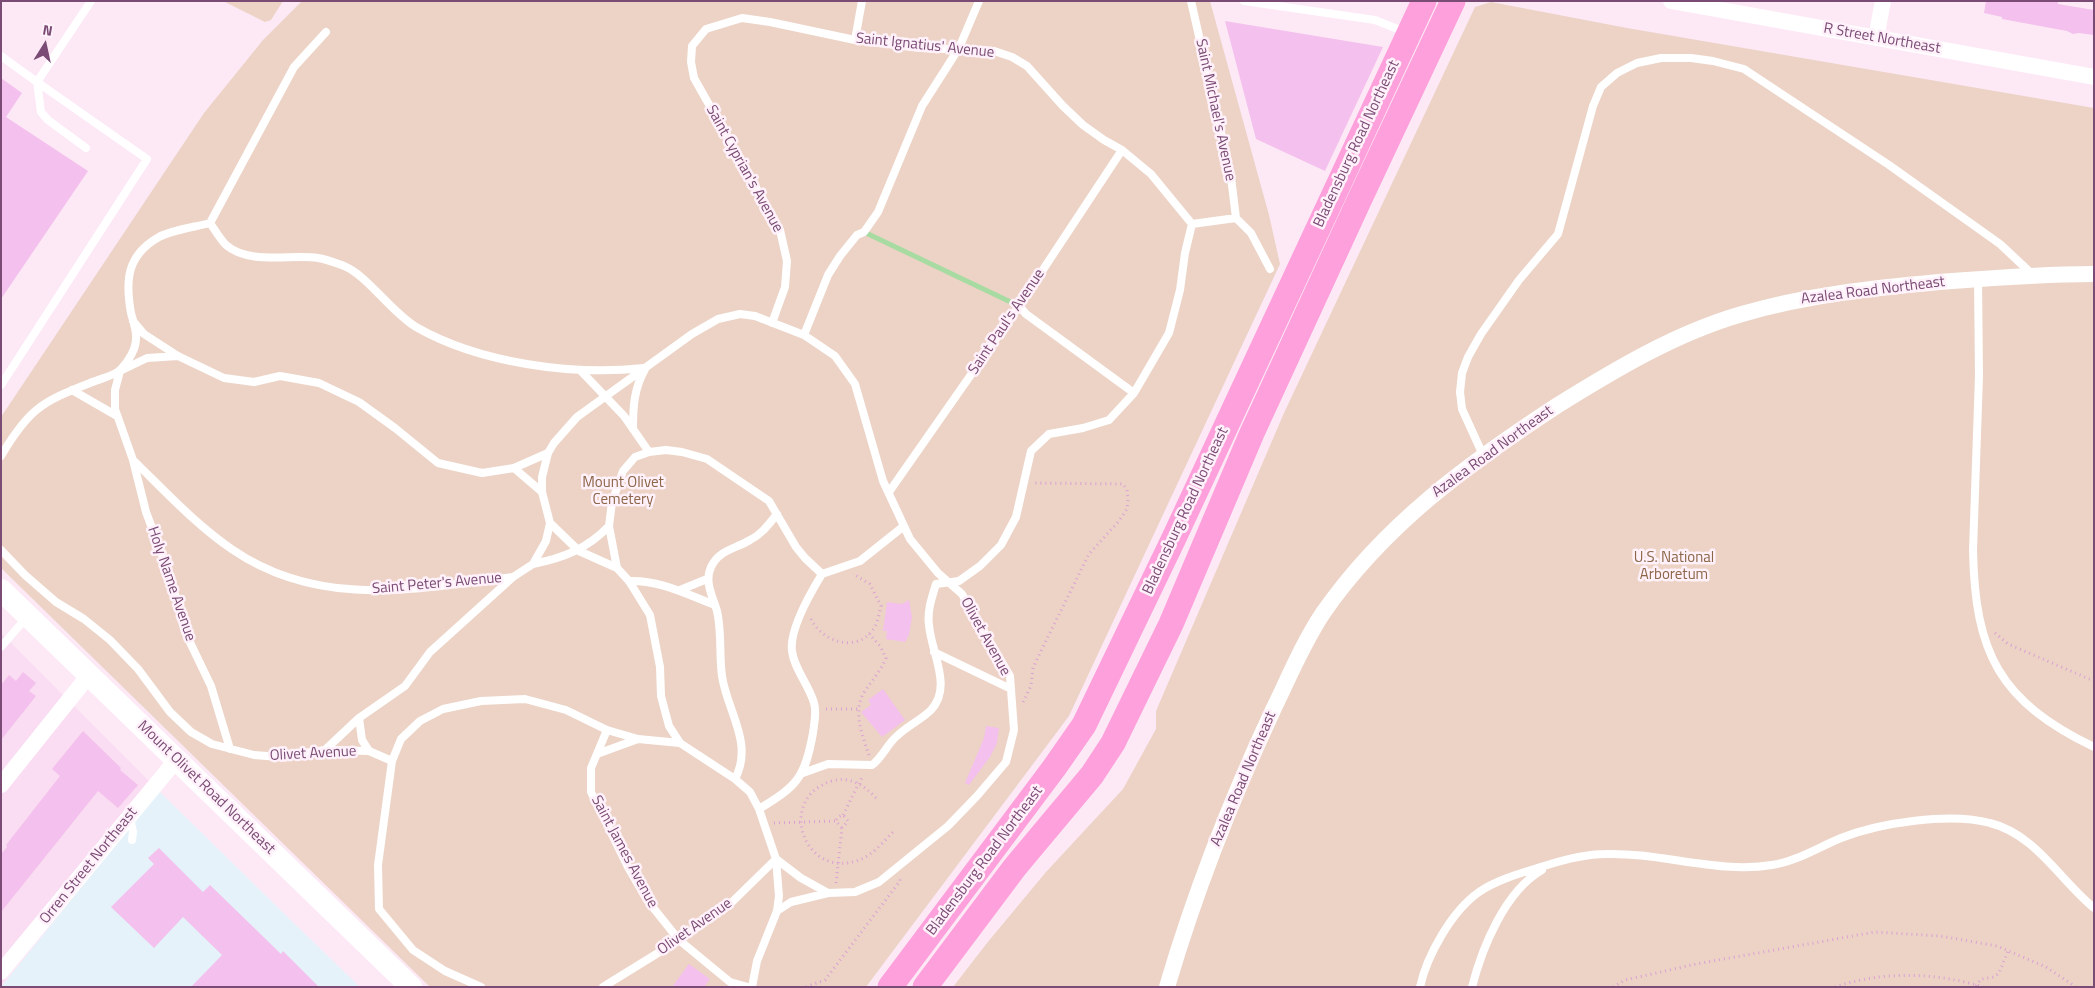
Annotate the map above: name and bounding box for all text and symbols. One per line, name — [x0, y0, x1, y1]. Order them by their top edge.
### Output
text: N — [41, 19, 54, 41]
north arrow — [20, 20, 70, 70]
street label: R Street Northeast — [1822, 20, 1942, 58]
street label: Saint Ignatius' Avenue — [855, 30, 995, 62]
street label: Saint Michael's Avenue — [1191, 37, 1239, 183]
street label: Bladensburg Road Northeast — [1310, 58, 1404, 230]
street label: Saint Cyprian's Avenue — [702, 102, 786, 236]
street label: Saint Paul's Avenue — [965, 266, 1049, 378]
street label: Azalea Road Northeast — [1800, 273, 1946, 309]
street label: Azalea Road Northeast — [1429, 402, 1557, 502]
street label: Bladensburg Road Northeast — [1139, 425, 1233, 597]
park label: Mount Olivet Cemetery — [582, 474, 664, 509]
street label: Holy Name Avenue — [143, 524, 199, 644]
park label: U.S. National Arboretum — [1634, 549, 1714, 584]
street label: Saint Peter's Avenue — [371, 569, 503, 599]
street label: Olivet Avenue — [956, 595, 1014, 679]
street label: Azalea Road Northeast — [1207, 709, 1281, 849]
street label: Mount Olivet Road Northeast — [133, 717, 279, 859]
street label: Olivet Avenue — [269, 743, 357, 765]
street label: Bladensburg Road Northeast — [923, 783, 1047, 939]
street label: Saint James Avenue — [587, 793, 661, 911]
street label: Orren Street Northeast — [36, 804, 142, 928]
street label: Olivet Avenue — [654, 895, 736, 959]

